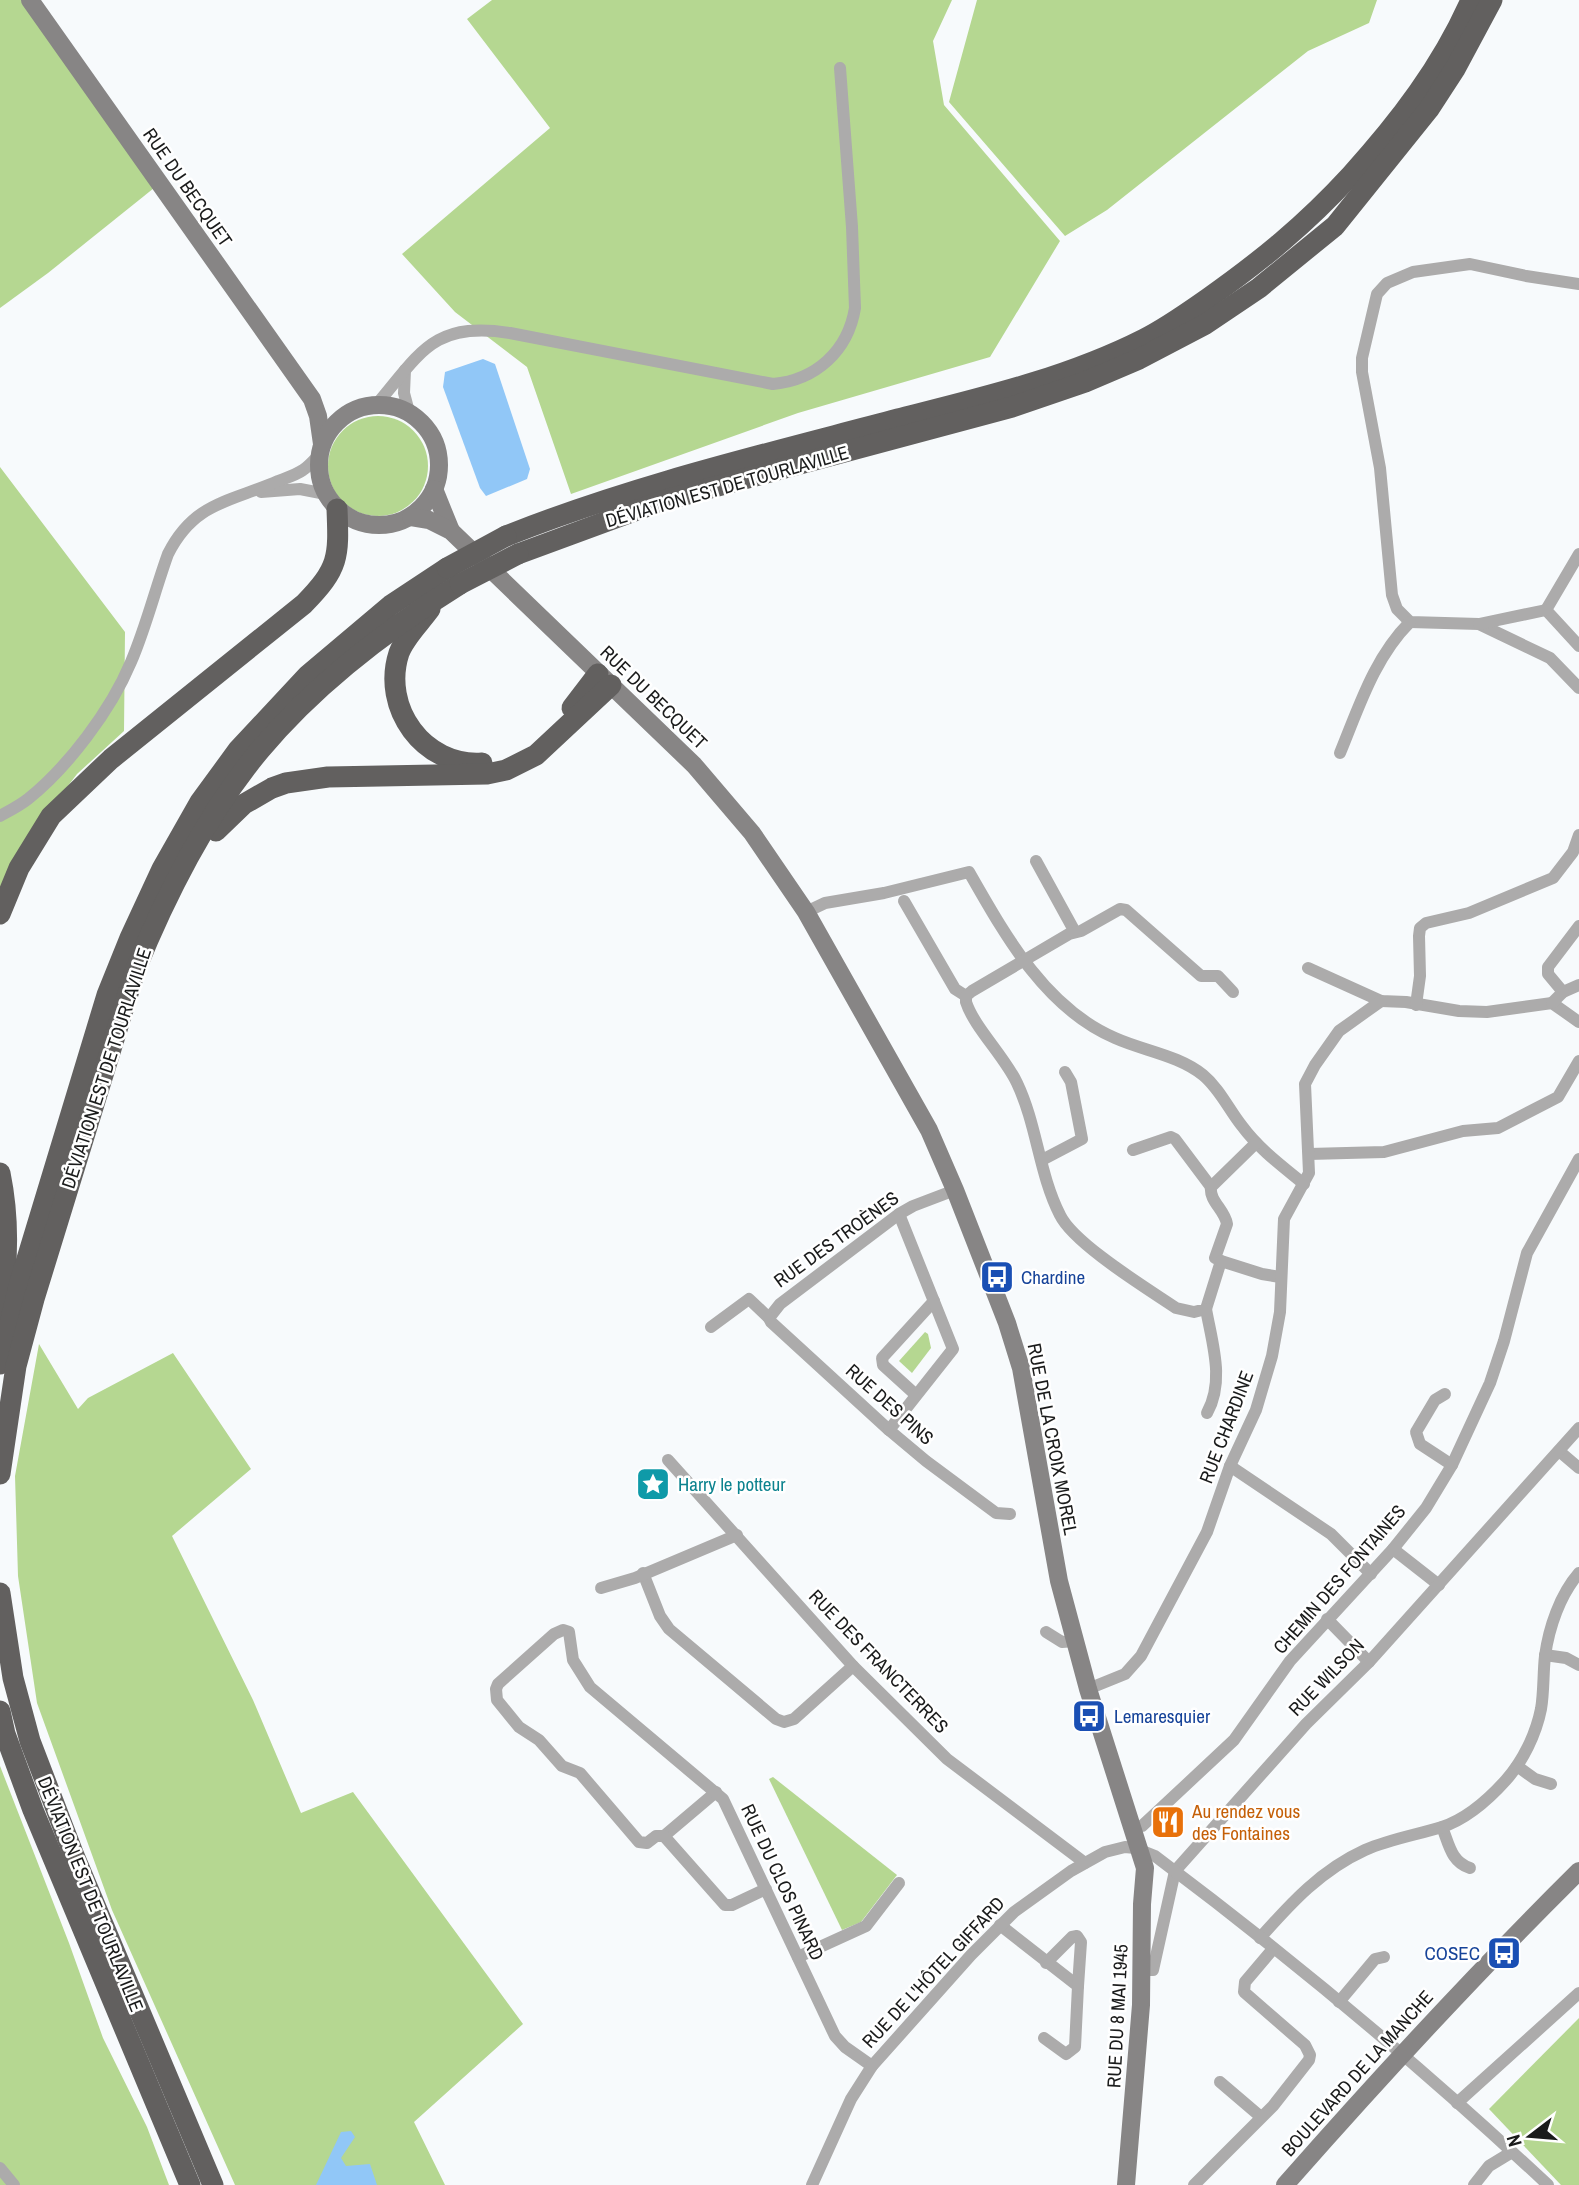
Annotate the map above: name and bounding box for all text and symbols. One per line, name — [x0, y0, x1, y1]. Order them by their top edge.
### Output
street label: RUE DU BECQUET — [137, 122, 239, 252]
street label: DÉVIATION EST DE TOURLAVILLE — [603, 439, 851, 533]
street label: RUE DU BECQUET — [595, 639, 713, 755]
street label: DÉVIATION EST DE TOURLAVILLE — [55, 944, 157, 1192]
street label: RUE DES TROÈNES — [768, 1185, 904, 1293]
bus stop icon: Chardine — [978, 1258, 1016, 1296]
place label: Chardine — [1021, 1264, 1085, 1290]
street label: RUE DE LA CROIX MOREL — [1022, 1341, 1084, 1537]
street label: RUE DES PINS — [840, 1358, 940, 1450]
street label: RUE CHARDINE — [1193, 1367, 1259, 1487]
place icon: Harry le potteur — [634, 1465, 672, 1503]
place label: Harry le potteur — [678, 1471, 786, 1497]
street label: CHEMIN DES FONTAINES — [1267, 1499, 1411, 1659]
street label: RUE DES FRANCTERRES — [803, 1583, 955, 1739]
street label: RUE WILSON — [1282, 1632, 1370, 1722]
bus stop icon: Lemaresquier — [1070, 1697, 1108, 1735]
place label: Lemaresquier — [1114, 1703, 1211, 1729]
street label: DÉVIATION EST DE TOURLAVILLE — [32, 1773, 150, 2015]
place label: Au rendez vous des Fontaines — [1191, 1798, 1300, 1846]
street label: RUE DU CLOS PINARD — [735, 1800, 831, 1964]
restaurant icon: Au rendez vous des Fontaines — [1149, 1803, 1187, 1841]
street label: RUE DE L'HÔTEL GIFFARD — [856, 1891, 1010, 2053]
bus stop icon: COSEC — [1485, 1934, 1523, 1972]
place label: COSEC — [1425, 1940, 1480, 1966]
street label: RUE DU 8 MAI 1945 — [1100, 1943, 1134, 2088]
street label: BOULEVARD DE LA MANCHE — [1275, 1984, 1439, 2162]
north arrow — [1495, 2101, 1565, 2171]
text: N — [1500, 2132, 1528, 2150]

